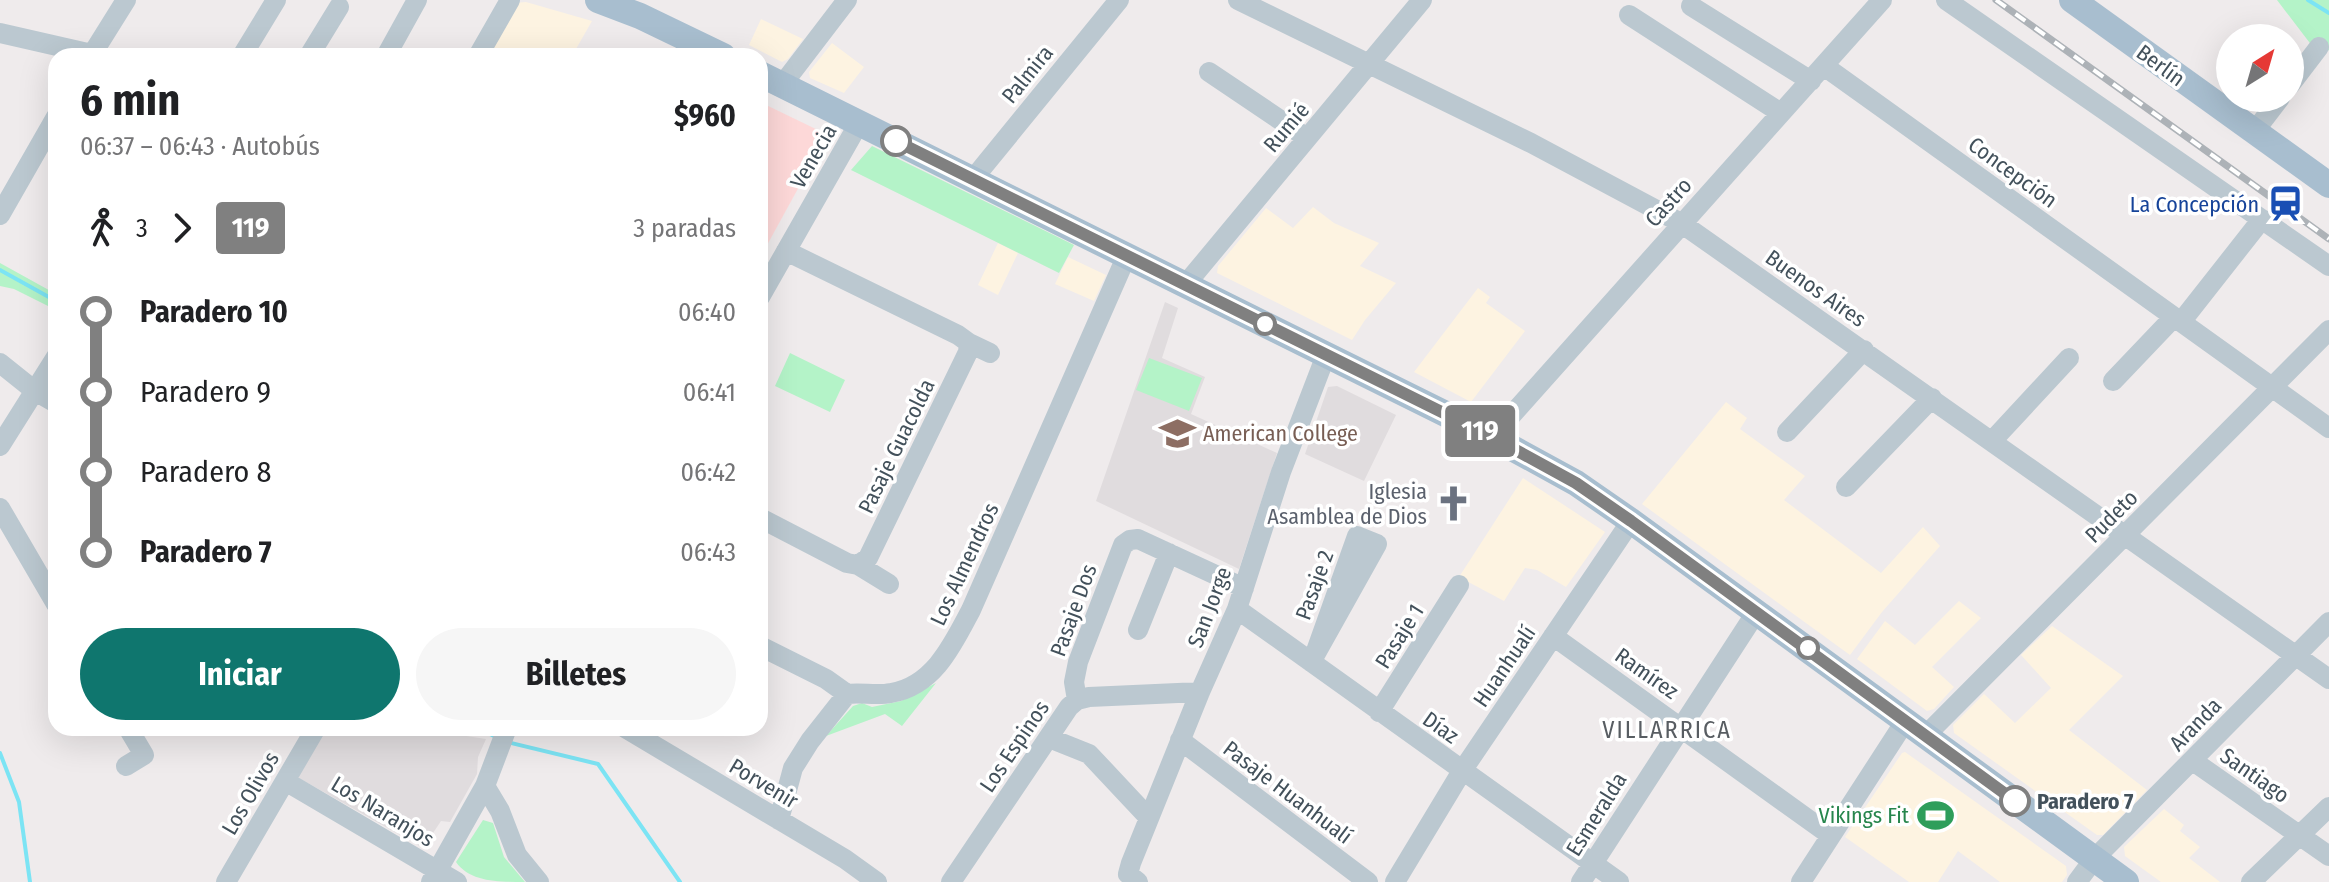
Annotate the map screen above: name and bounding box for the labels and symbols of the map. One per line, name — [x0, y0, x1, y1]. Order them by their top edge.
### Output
north arrow — [2216, 24, 2304, 112]
street label: Berlín — [2131, 39, 2190, 92]
street label: Palmira — [996, 40, 1059, 109]
street label: Rumié — [1258, 97, 1315, 158]
street label: Venecia — [784, 119, 843, 193]
unlabelled marker — [881, 126, 911, 156]
street label: Concepción — [1963, 131, 2063, 214]
street label: Castro — [1639, 172, 1697, 232]
station icon: La Concepción — [2266, 185, 2304, 223]
place label: La Concepción — [2130, 191, 2259, 218]
street label: Buenos Aires — [1760, 244, 1871, 333]
unlabelled marker — [1254, 313, 1276, 335]
street label: Pasaje Guacolda — [852, 375, 941, 518]
line badge: 119 — [1434, 405, 1526, 457]
school or university icon: American College — [1158, 414, 1196, 452]
place label: American College — [1203, 420, 1358, 447]
place label: Iglesia Asamblea de Dios — [1267, 478, 1427, 530]
street label: Pudeto — [2079, 484, 2143, 548]
church icon: Iglesia Asamblea de Dios — [1434, 485, 1472, 523]
street label: Los Almendros — [924, 499, 1005, 630]
street label: Pasaje 2 — [1289, 547, 1339, 624]
street label: Pasaje Dos — [1044, 560, 1103, 660]
street label: San Jorge — [1182, 563, 1237, 651]
street label: Pasaje 1 — [1369, 599, 1430, 674]
street label: Huanhualí — [1467, 620, 1542, 712]
unlabelled marker — [1797, 637, 1819, 659]
street label: Ramírez — [1610, 642, 1684, 705]
street label: Aranda — [2164, 692, 2227, 757]
street label: Los Espinos — [974, 695, 1055, 797]
street label: Díaz — [1417, 706, 1464, 749]
district label: VILLARRICA — [1602, 716, 1732, 744]
street label: Pasaje Huanhualí — [1218, 735, 1358, 850]
street label: Santiago — [2215, 742, 2294, 809]
street label: Los Olivos — [216, 747, 285, 840]
street label: Porvenir — [724, 752, 803, 815]
street label: Esmeralda — [1560, 768, 1633, 861]
street label: Los Naranjos — [326, 770, 439, 853]
marker: Paradero 7 — [2000, 786, 2030, 816]
place label: Paradero 7 — [2037, 788, 2134, 815]
sports icon: Vikings Fit — [1916, 796, 1954, 834]
place label: Vikings Fit — [1818, 802, 1910, 829]

